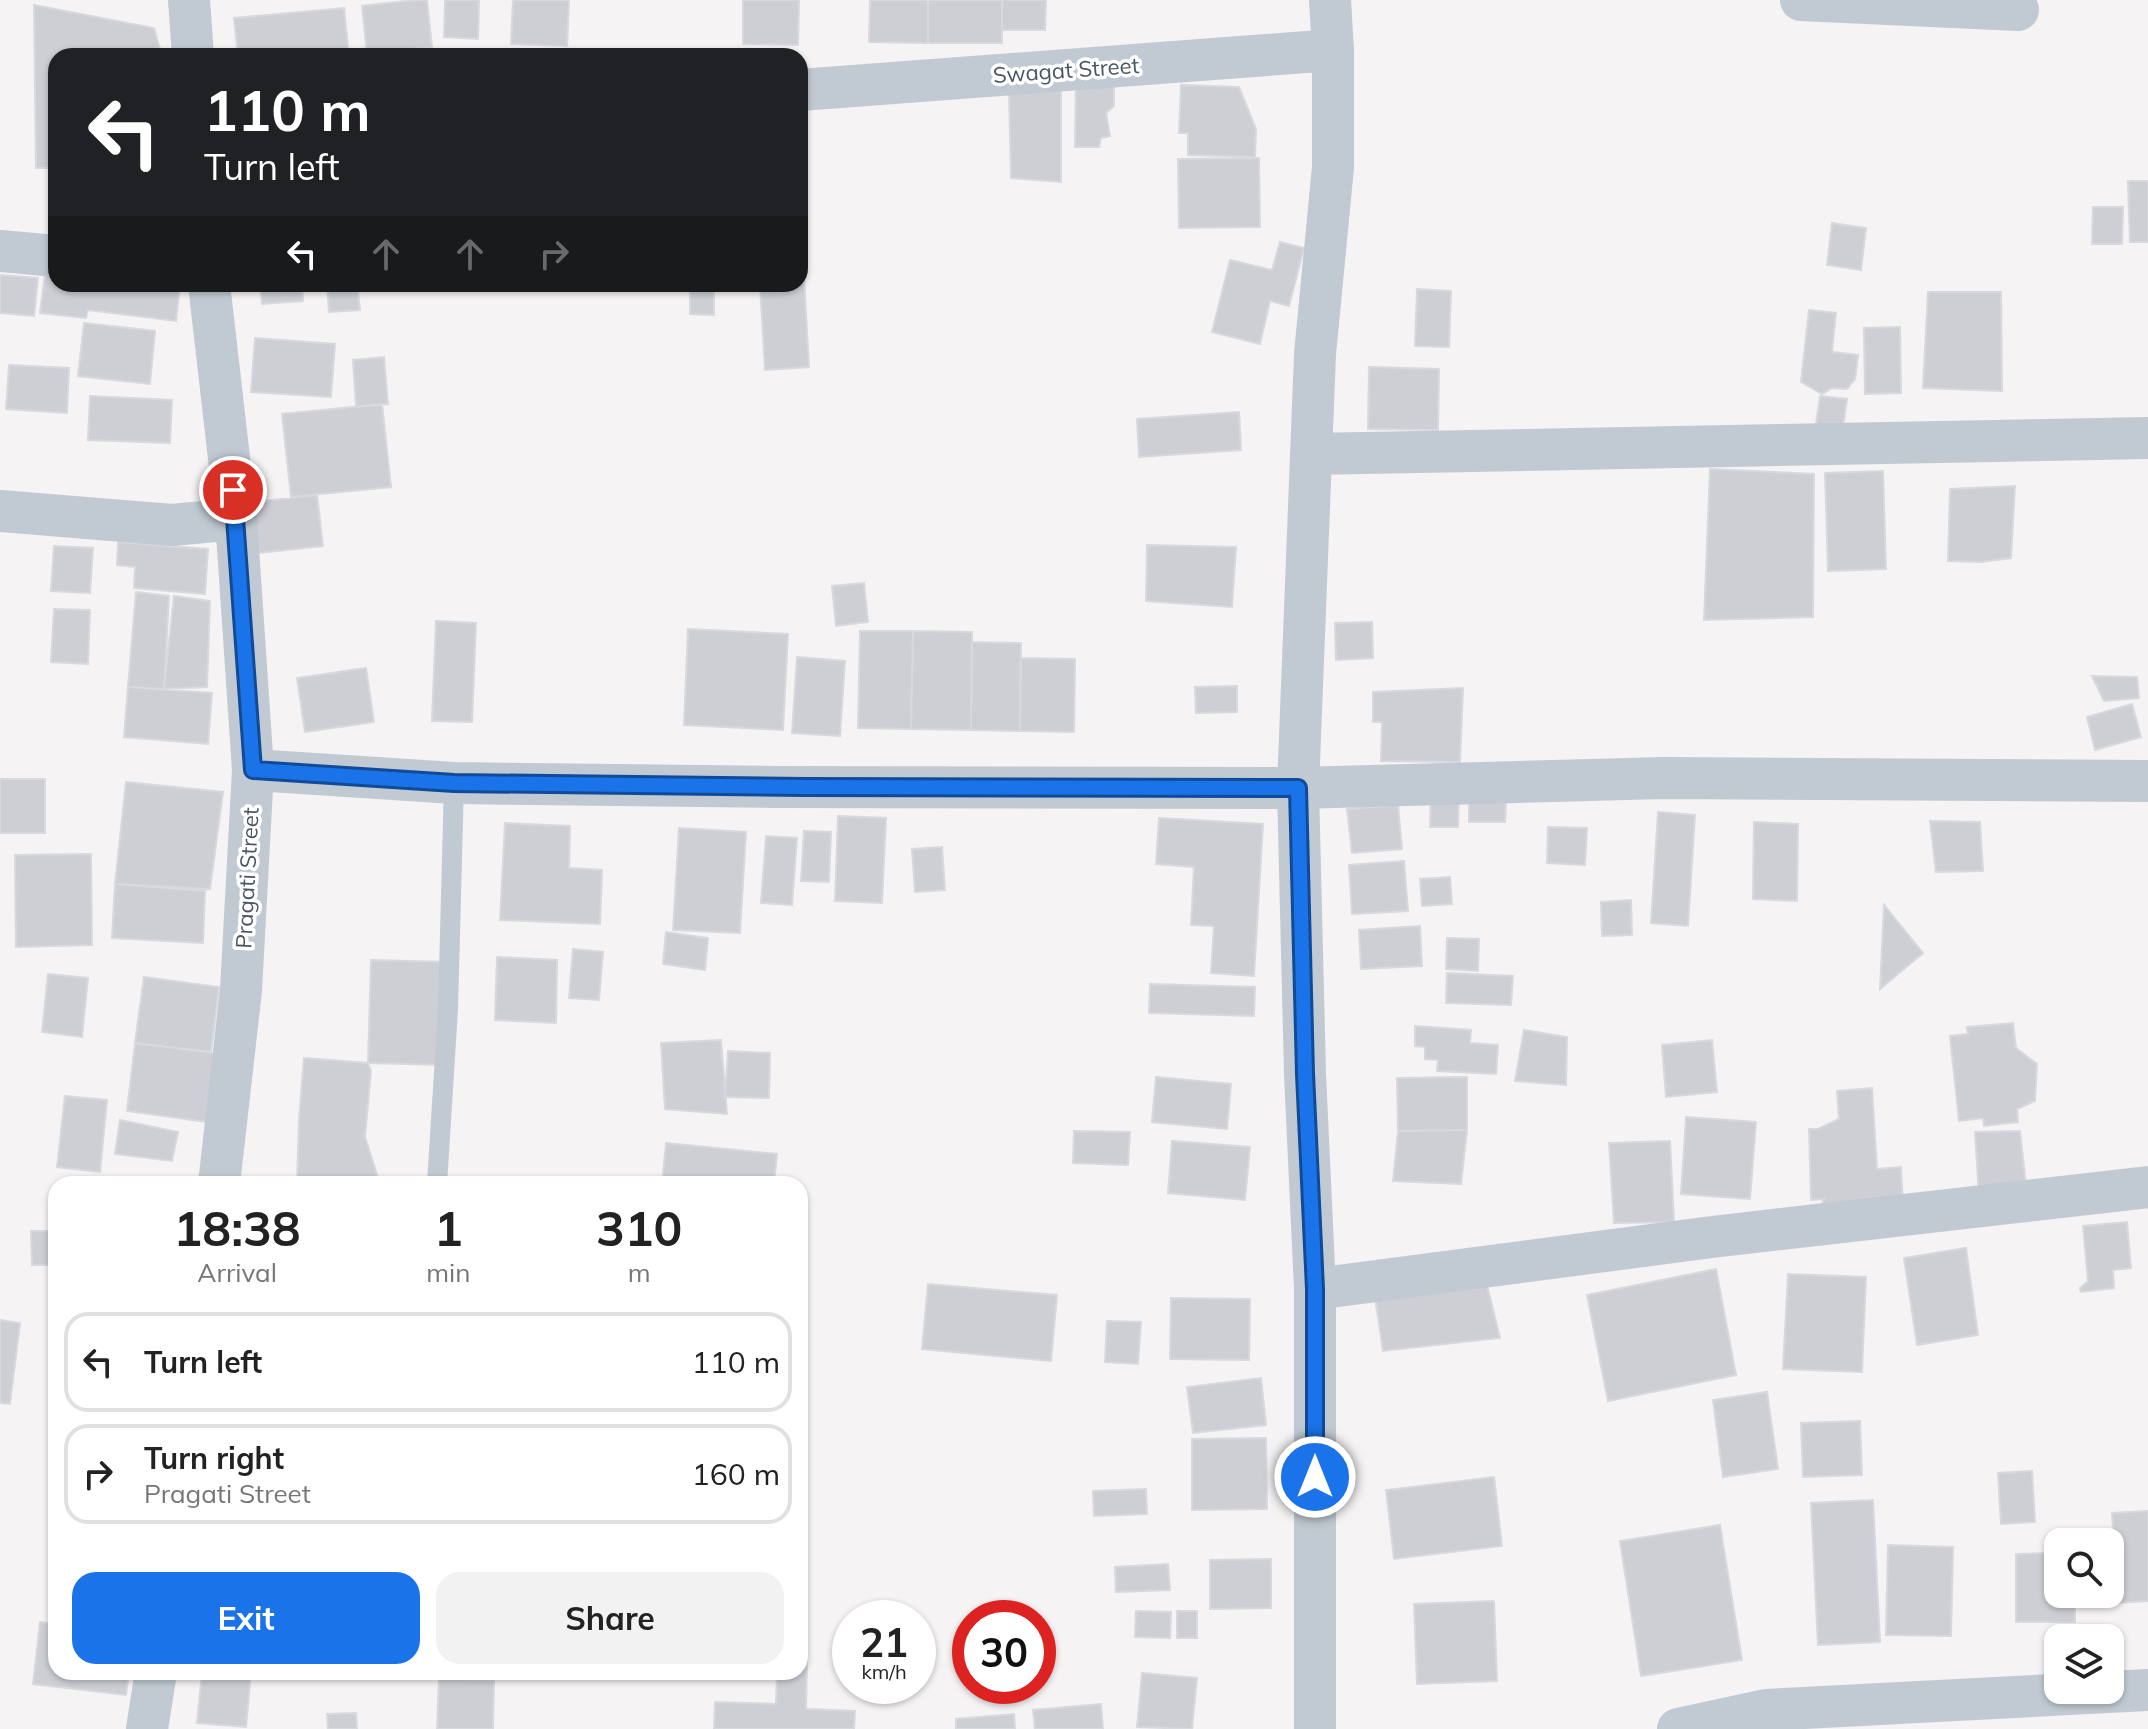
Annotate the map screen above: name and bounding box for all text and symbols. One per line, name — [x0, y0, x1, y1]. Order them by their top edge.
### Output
street label: Swagat Street — [992, 51, 1140, 89]
text: 110 m — [204, 75, 371, 145]
icon: left — [72, 80, 176, 184]
text: Turn left — [204, 144, 340, 189]
icon: left — [280, 232, 324, 276]
icon: ahead — [364, 232, 408, 276]
icon: ahead — [448, 232, 492, 276]
icon: right — [532, 232, 576, 276]
pin — [199, 456, 267, 524]
icon: arrive — [211, 468, 255, 512]
street label: Pragati Street — [229, 806, 265, 949]
text: 18:38 — [174, 1198, 301, 1258]
text: 1 — [434, 1198, 463, 1258]
text: 310 — [596, 1198, 682, 1258]
text: Arrival — [197, 1256, 277, 1289]
text: min — [426, 1256, 470, 1289]
text: m — [628, 1256, 651, 1289]
icon: left — [76, 1340, 120, 1384]
text: Turn left — [144, 1343, 262, 1381]
text: 110 m — [692, 1343, 780, 1381]
position arrow — [1273, 1435, 1357, 1519]
text: Turn right — [144, 1439, 284, 1477]
icon: right — [76, 1452, 120, 1496]
text: 160 m — [692, 1455, 780, 1493]
text: Pragati Street — [144, 1477, 311, 1510]
map controls — [2044, 1528, 2124, 1704]
button: search — [2044, 1528, 2124, 1608]
button: Exit — [72, 1572, 420, 1664]
button: Share — [436, 1572, 784, 1664]
speed limit sign: 30 — [952, 1600, 1056, 1704]
text: 21 — [860, 1617, 908, 1667]
button: layers — [2044, 1624, 2124, 1704]
text: km/h — [861, 1659, 907, 1684]

